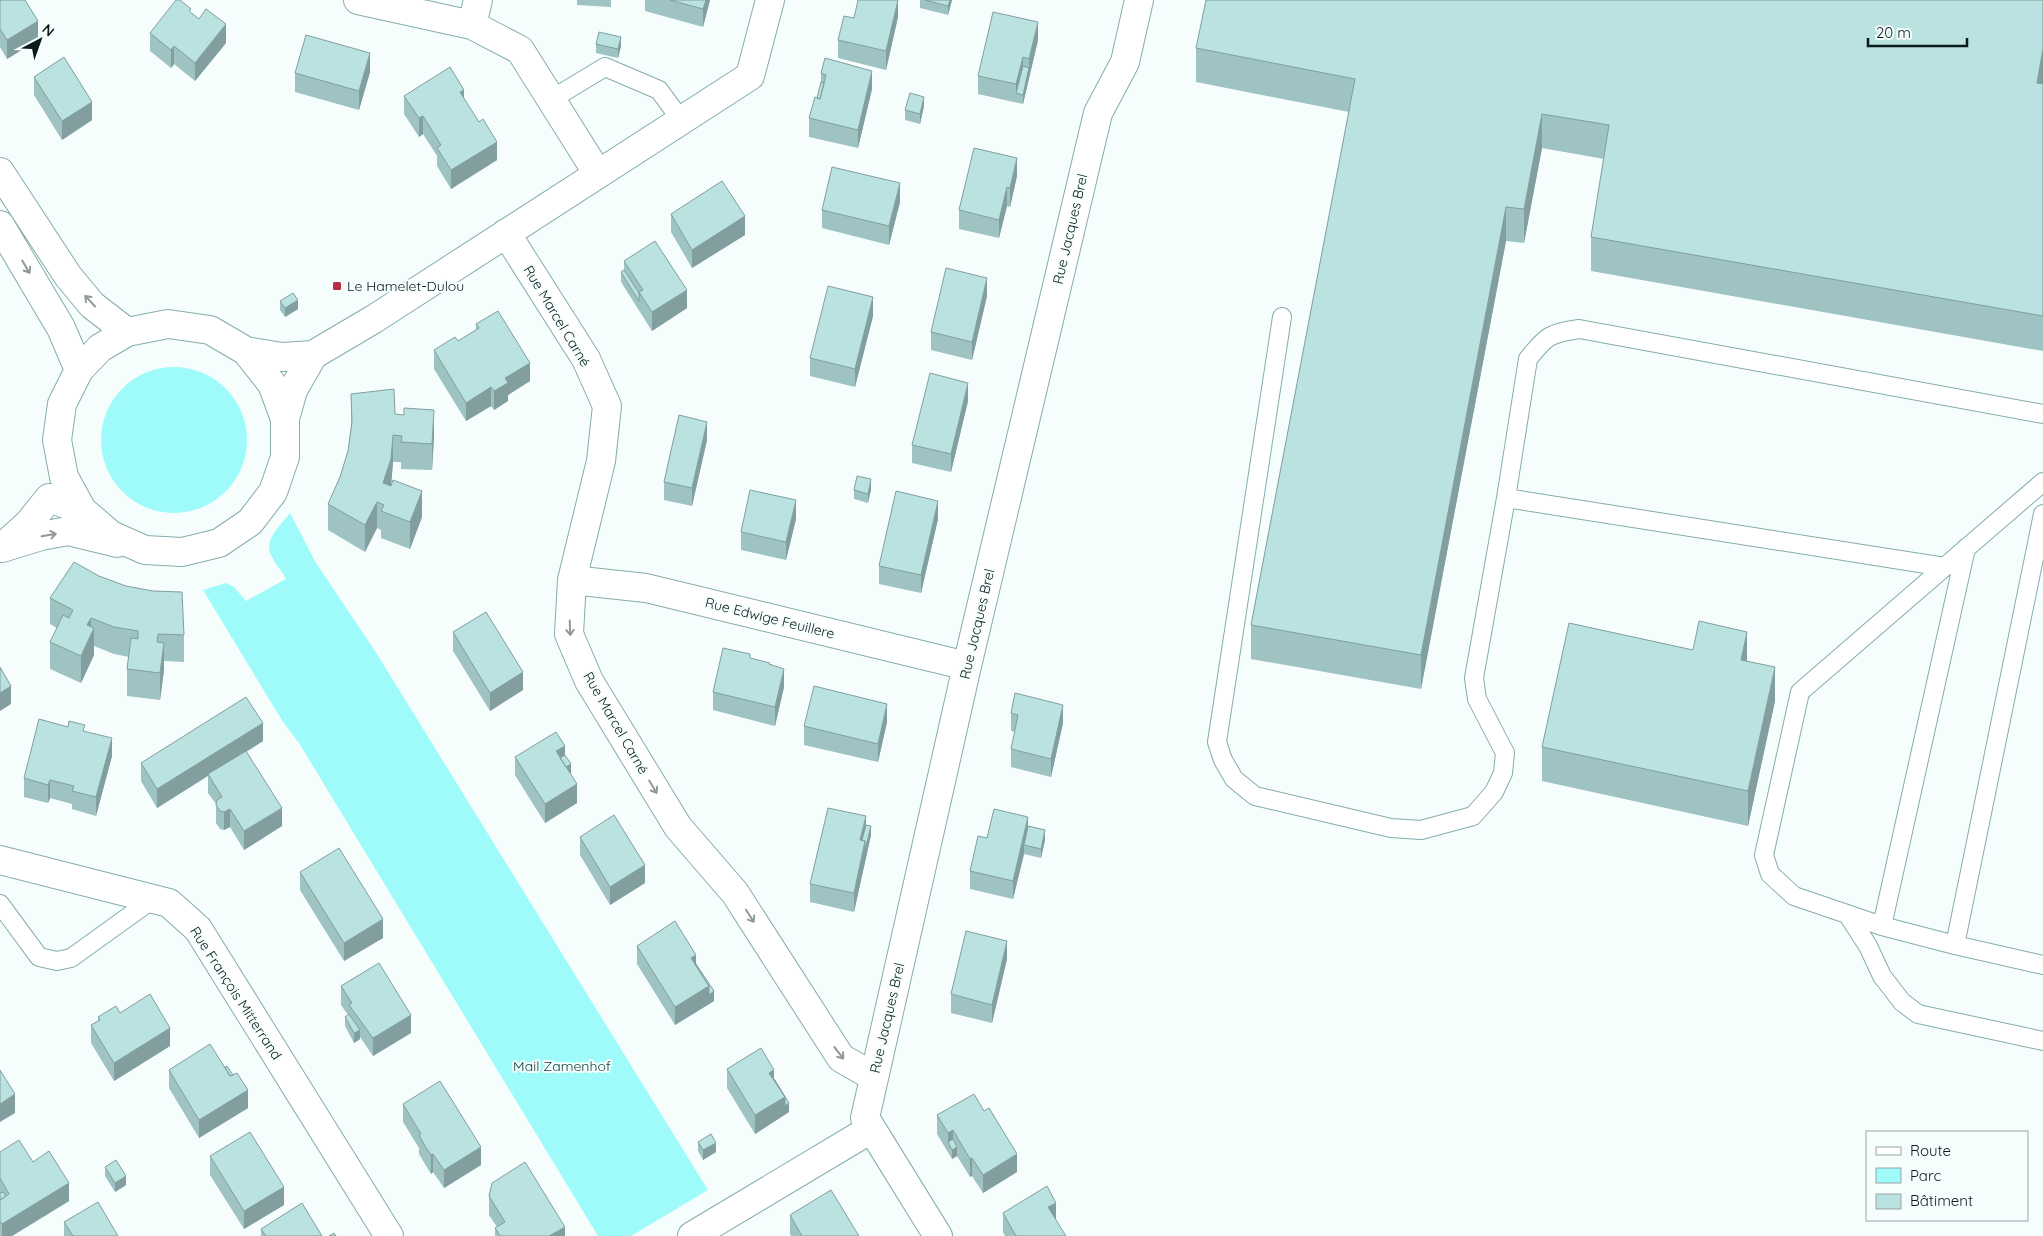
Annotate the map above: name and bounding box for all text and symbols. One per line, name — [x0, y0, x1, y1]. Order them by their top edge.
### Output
north arrow — [15, 15, 65, 65]
scale bar — [1868, 15, 1967, 47]
text: N — [39, 20, 58, 40]
text: 20 m — [1876, 23, 1911, 42]
street label: Rue Jacques Brel — [1049, 172, 1091, 286]
one-way arrow — [21, 259, 31, 274]
street label: Rue Marcel Carné — [520, 262, 594, 370]
place label: Le Hamelet-Dulou — [347, 277, 464, 295]
marker: Le Hamelet-Dulou — [331, 280, 343, 292]
one-way arrow — [84, 295, 96, 308]
one-way arrow — [41, 529, 57, 539]
street label: Rue Jacques Brel — [956, 567, 998, 681]
street label: Rue Edwige Feuillere — [703, 593, 837, 643]
one-way arrow — [566, 620, 575, 636]
street label: Rue Marcel Carné — [579, 669, 653, 778]
one-way arrow — [649, 779, 659, 793]
one-way arrow — [745, 909, 755, 923]
street label: Rue François Mitterrand — [186, 923, 286, 1063]
street label: Rue Jacques Brel — [866, 961, 908, 1075]
one-way arrow — [833, 1046, 844, 1059]
park label: Mail Zamenhof — [513, 1057, 611, 1075]
legend — [1866, 1131, 2028, 1221]
text: Route — [1910, 1141, 1951, 1160]
text: Parc — [1910, 1166, 1941, 1185]
text: Bâtiment — [1910, 1191, 1973, 1210]

